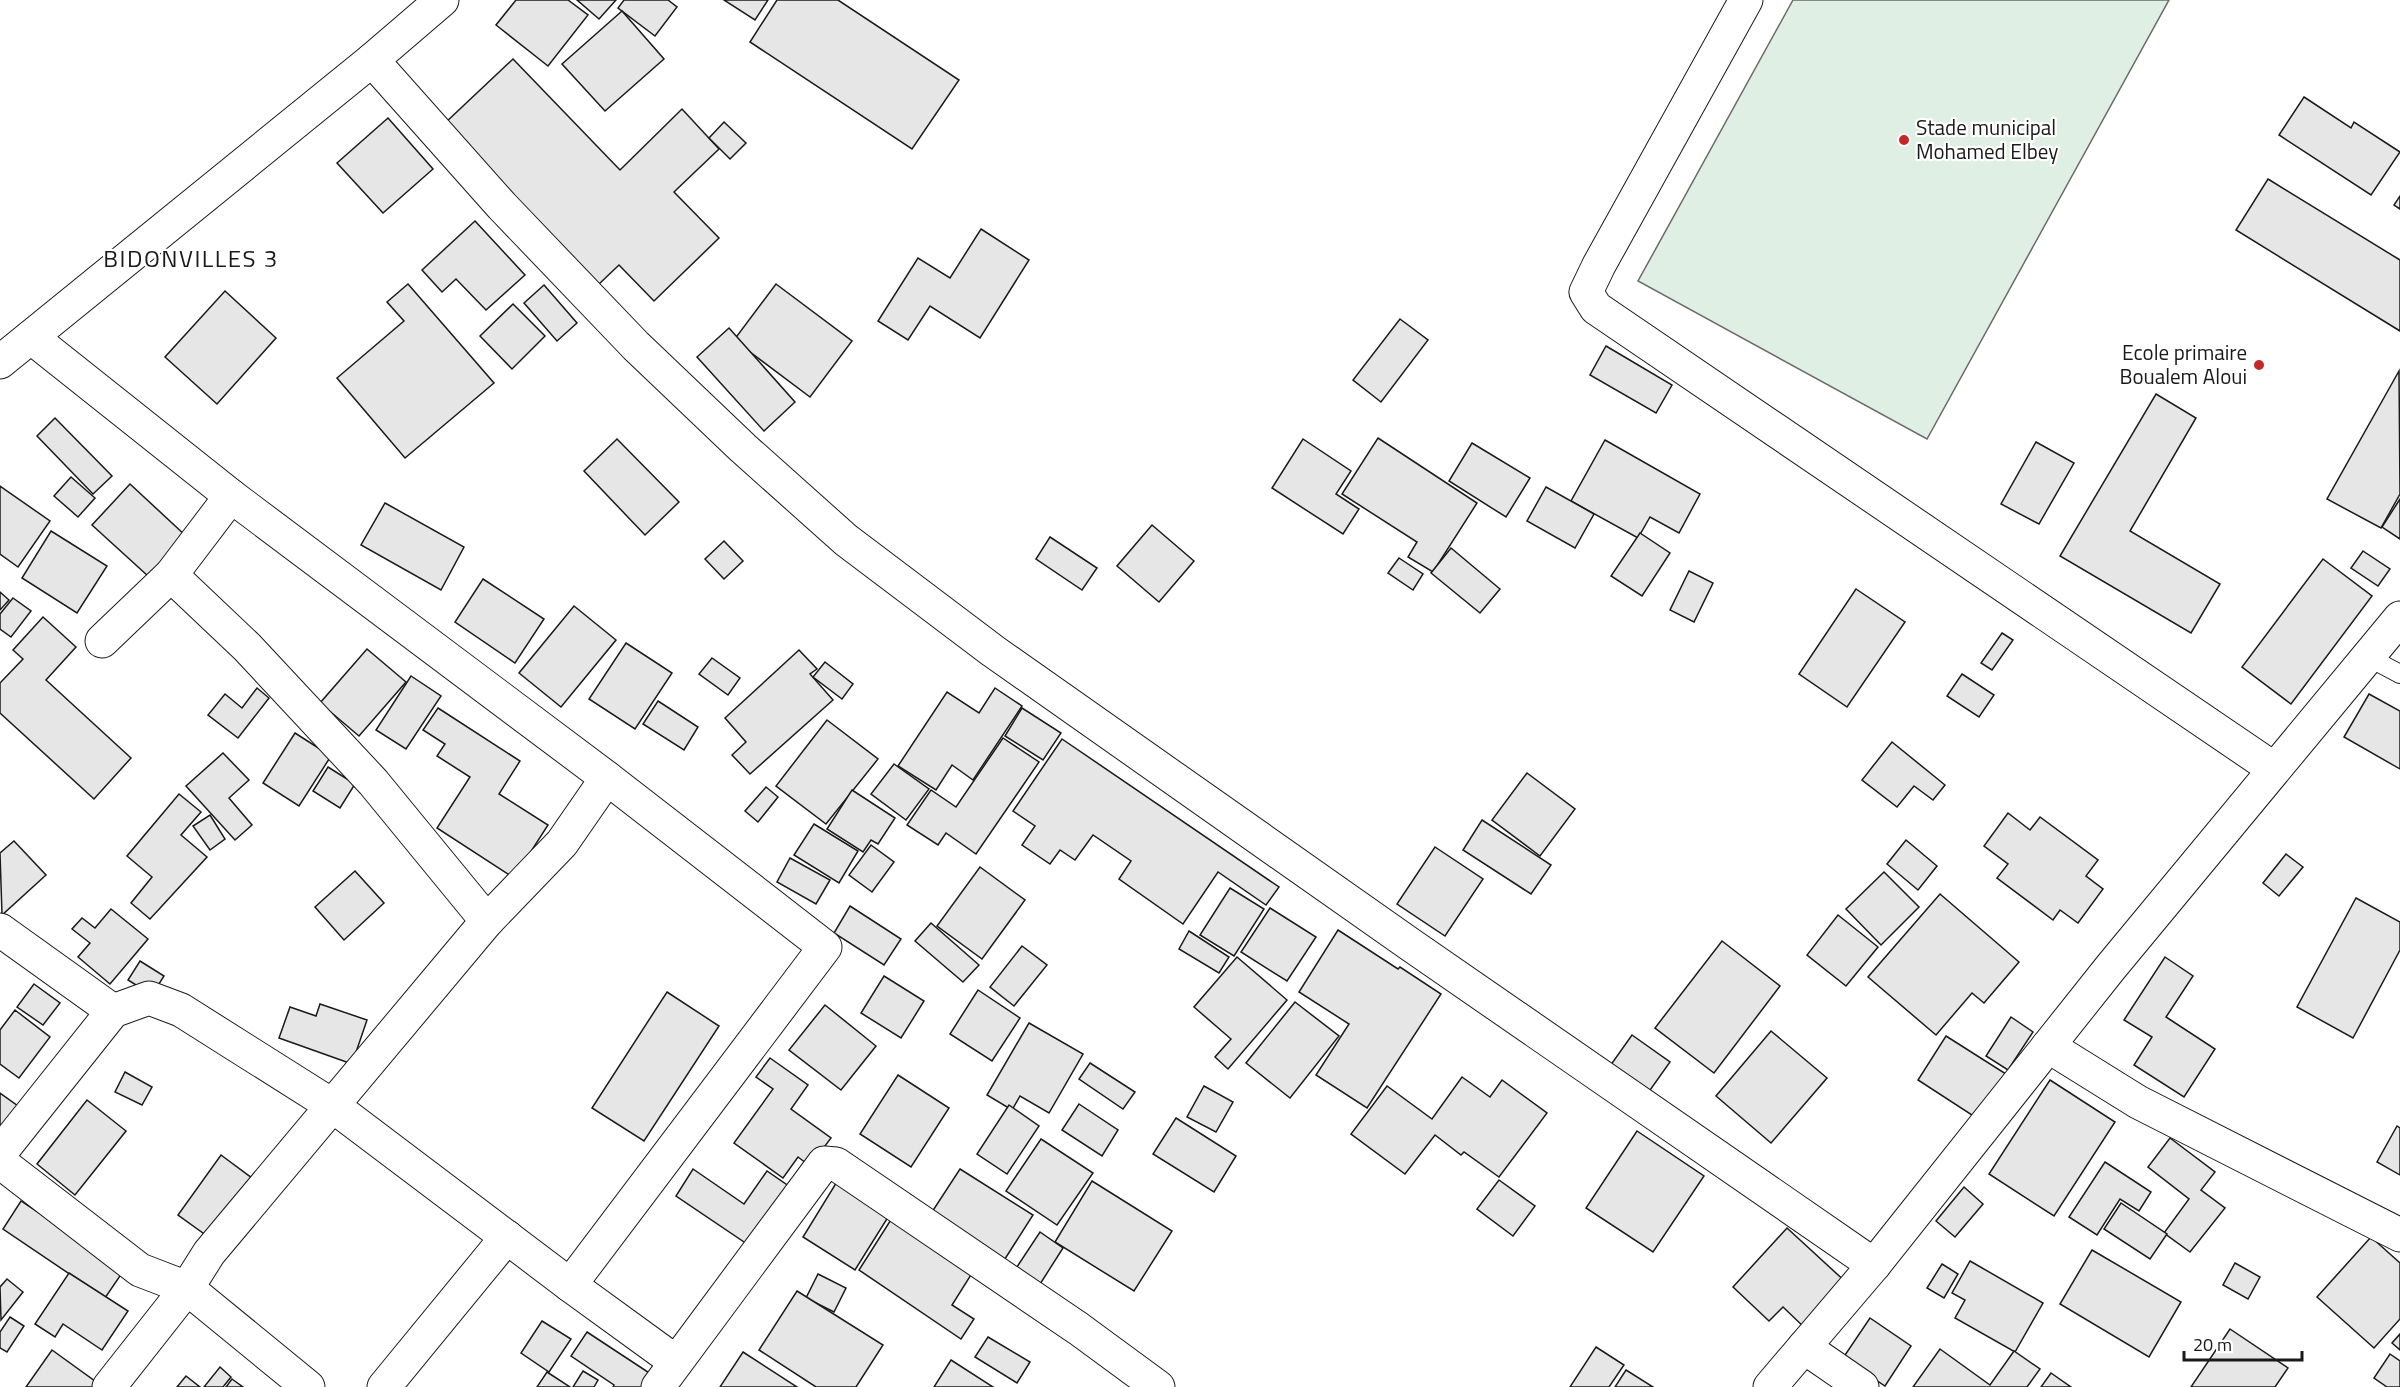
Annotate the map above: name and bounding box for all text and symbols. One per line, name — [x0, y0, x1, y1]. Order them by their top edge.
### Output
place label: Stade municipal Mohamed Elbey — [1916, 111, 2058, 167]
marker: Stade municipal Mohamed Elbey — [1897, 133, 1911, 147]
district label: BIDONVILLES 3 — [103, 240, 279, 276]
place label: Ecole primaire Boualem Aloui — [2119, 336, 2247, 392]
marker: Ecole primaire Boualem Aloui — [2252, 358, 2266, 372]
scale bar — [2184, 1324, 2302, 1362]
text: 20 m — [2193, 1331, 2232, 1358]

